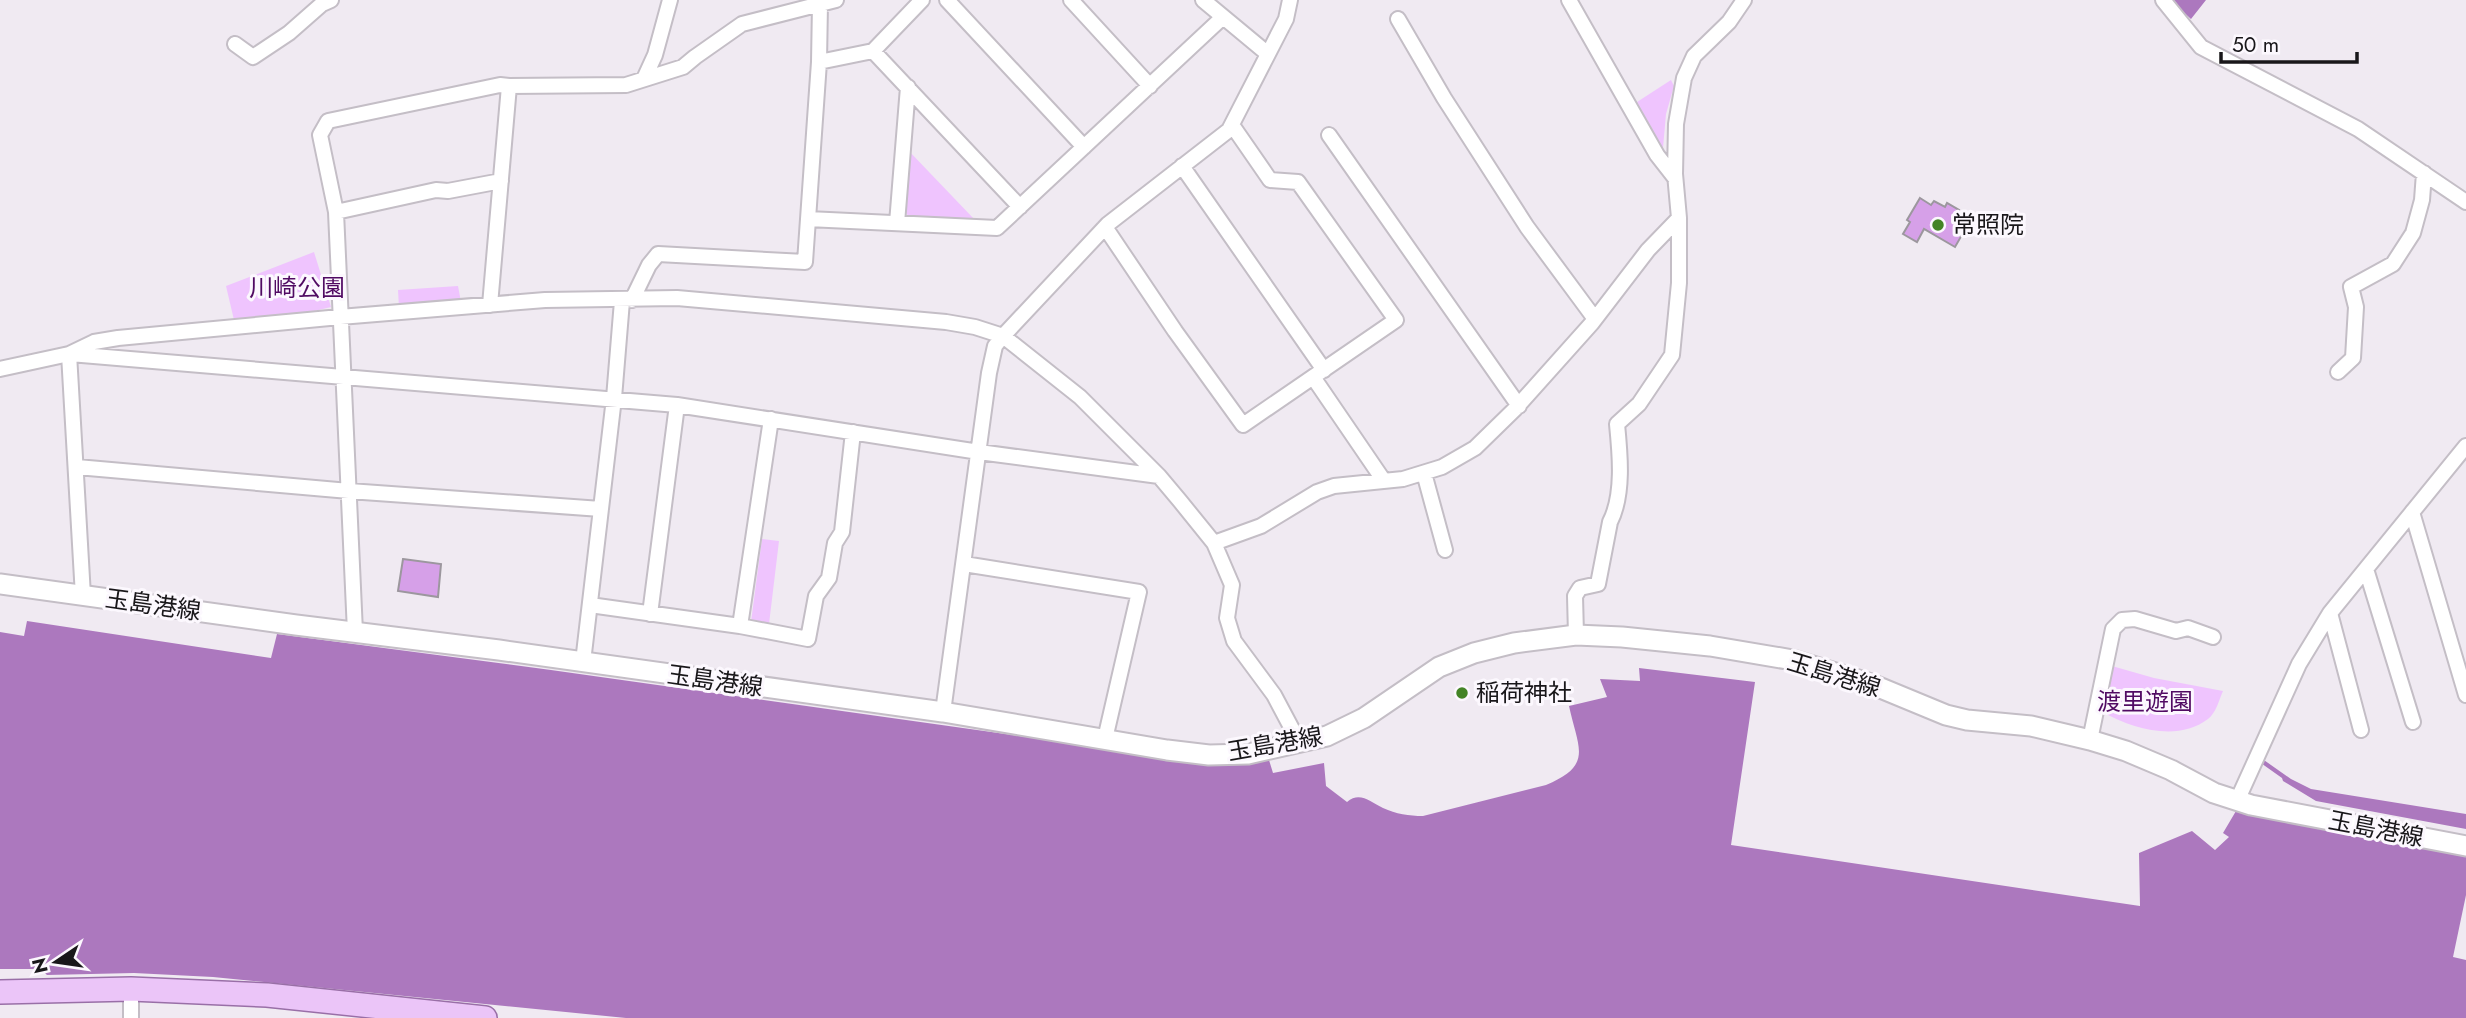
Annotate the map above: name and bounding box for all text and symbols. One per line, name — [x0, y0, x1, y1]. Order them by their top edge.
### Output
scale bar — [2221, 21, 2358, 65]
text: 50 m — [2232, 30, 2279, 60]
place label: 常照院 — [1952, 207, 2024, 242]
marker: 常照院 — [1930, 217, 1946, 233]
park label: 川崎公園 — [249, 270, 345, 305]
street label: 玉島港線 — [103, 580, 203, 629]
street label: 玉島港線 — [1783, 644, 1885, 705]
street label: 玉島港線 — [665, 656, 765, 705]
place label: 稲荷神社 — [1476, 675, 1572, 710]
park label: 渡里遊園 — [2097, 684, 2193, 719]
marker: 稲荷神社 — [1454, 685, 1470, 701]
street label: 玉島港線 — [1225, 718, 1325, 769]
street label: 玉島港線 — [2326, 802, 2427, 855]
north arrow — [21, 927, 91, 997]
text: N — [25, 955, 55, 976]

